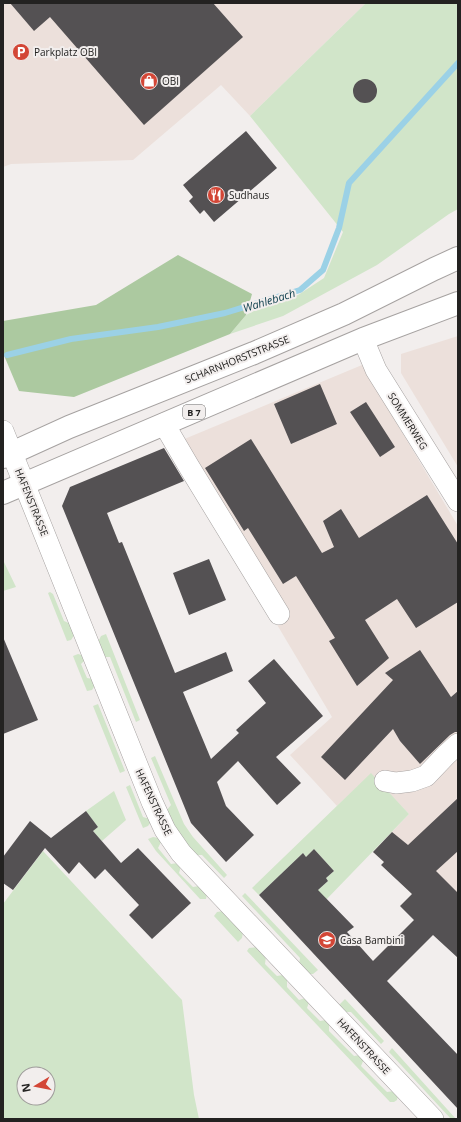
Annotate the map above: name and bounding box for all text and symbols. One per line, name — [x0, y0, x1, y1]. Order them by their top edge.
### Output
parking icon: Parkplatz OBI — [11, 42, 31, 62]
place label: Parkplatz OBI — [34, 45, 97, 59]
shop icon: OBI — [139, 71, 159, 91]
place label: OBI — [162, 74, 179, 88]
restaurant icon: Sudhaus — [206, 185, 226, 205]
place label: Sudhaus — [229, 188, 270, 202]
water label: Wahlebach — [241, 285, 297, 315]
street label: SCHARNHORSTSTRASSE — [183, 332, 291, 386]
street label: SOMMERWEG — [385, 390, 431, 452]
road number: B 7 — [183, 405, 205, 419]
street label: HAFENSTRASSE — [12, 466, 52, 538]
street label: HAFENSTRASSE — [132, 766, 176, 838]
school or university icon: Casa Bambini — [317, 930, 337, 950]
place label: Casa Bambini — [340, 933, 403, 947]
street label: HAFENSTRASSE — [334, 1015, 394, 1077]
north arrow — [16, 1066, 56, 1106]
text: N — [17, 1082, 34, 1094]

